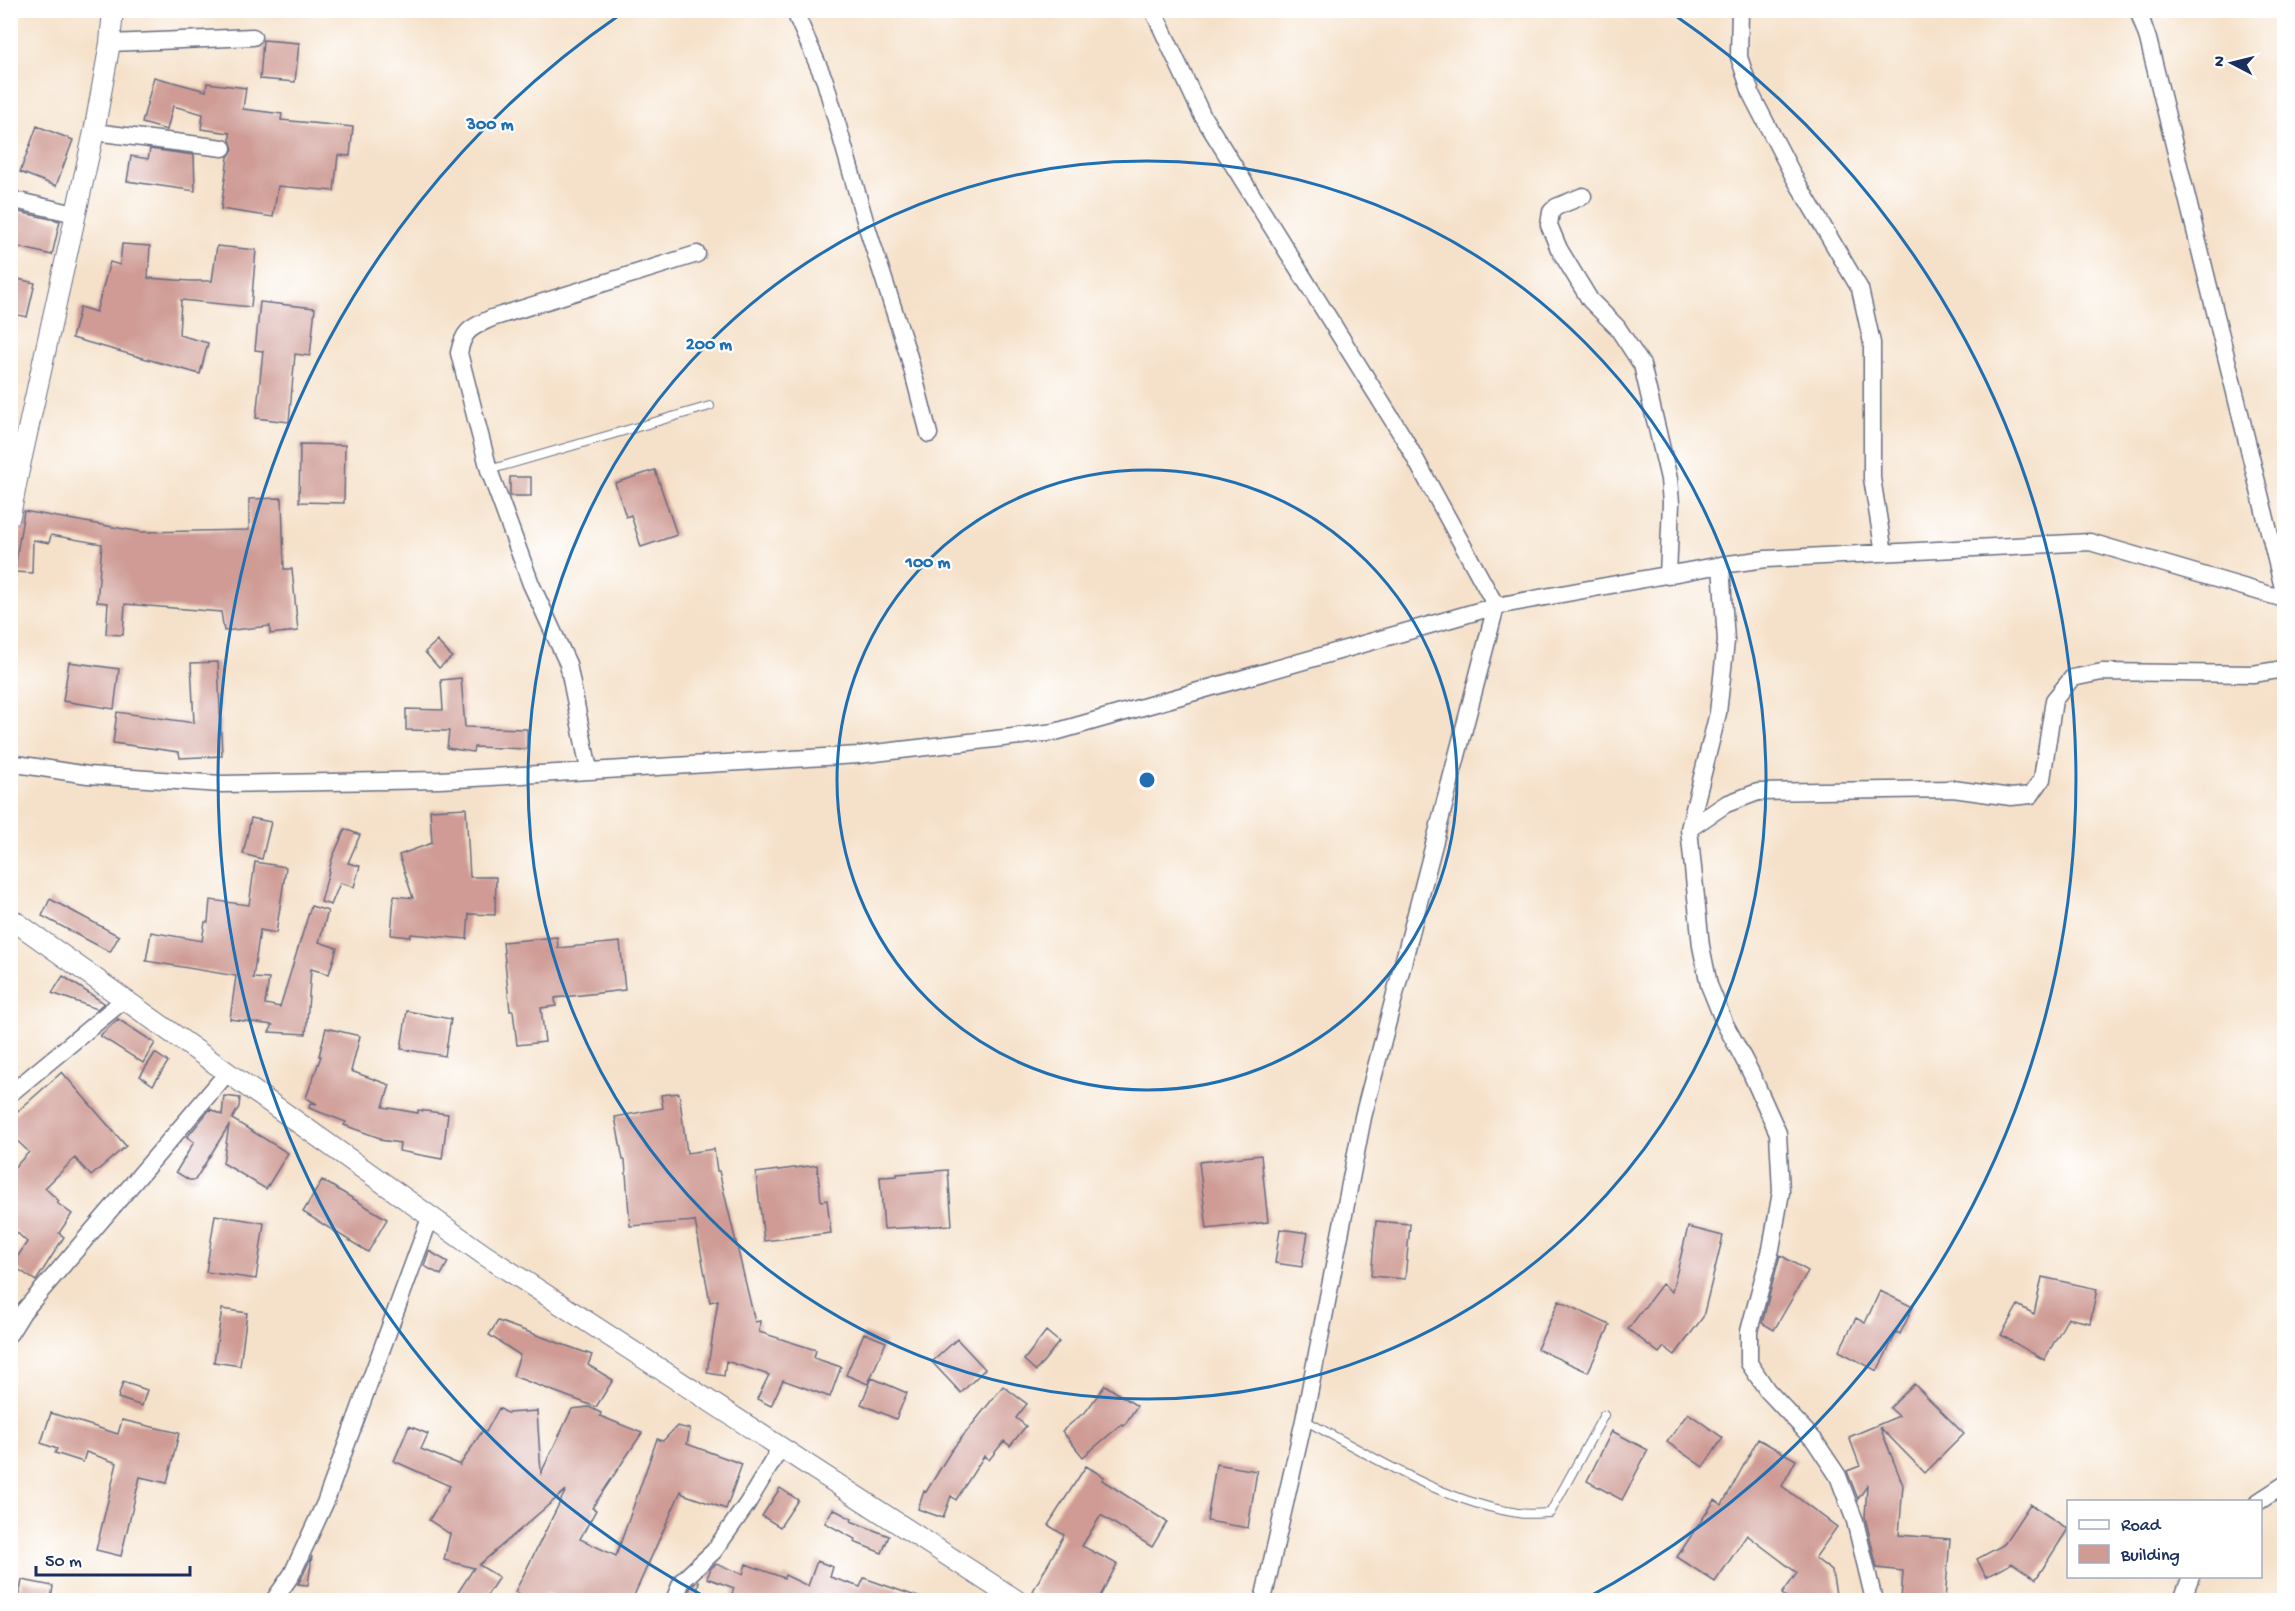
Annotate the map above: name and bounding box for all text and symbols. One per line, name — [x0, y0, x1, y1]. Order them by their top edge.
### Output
north arrow — [2202, 33, 2262, 93]
text: N — [2211, 55, 2231, 68]
text: 300 m — [466, 115, 514, 136]
text: 200 m — [686, 335, 732, 356]
text: 100 m — [905, 553, 951, 574]
centre of rings — [1137, 770, 1157, 790]
legend — [2067, 1500, 2262, 1578]
text: Road — [2121, 1516, 2162, 1537]
scale bar — [36, 1539, 190, 1577]
text: Building — [2120, 1546, 2180, 1567]
text: 50 m — [45, 1552, 82, 1573]

